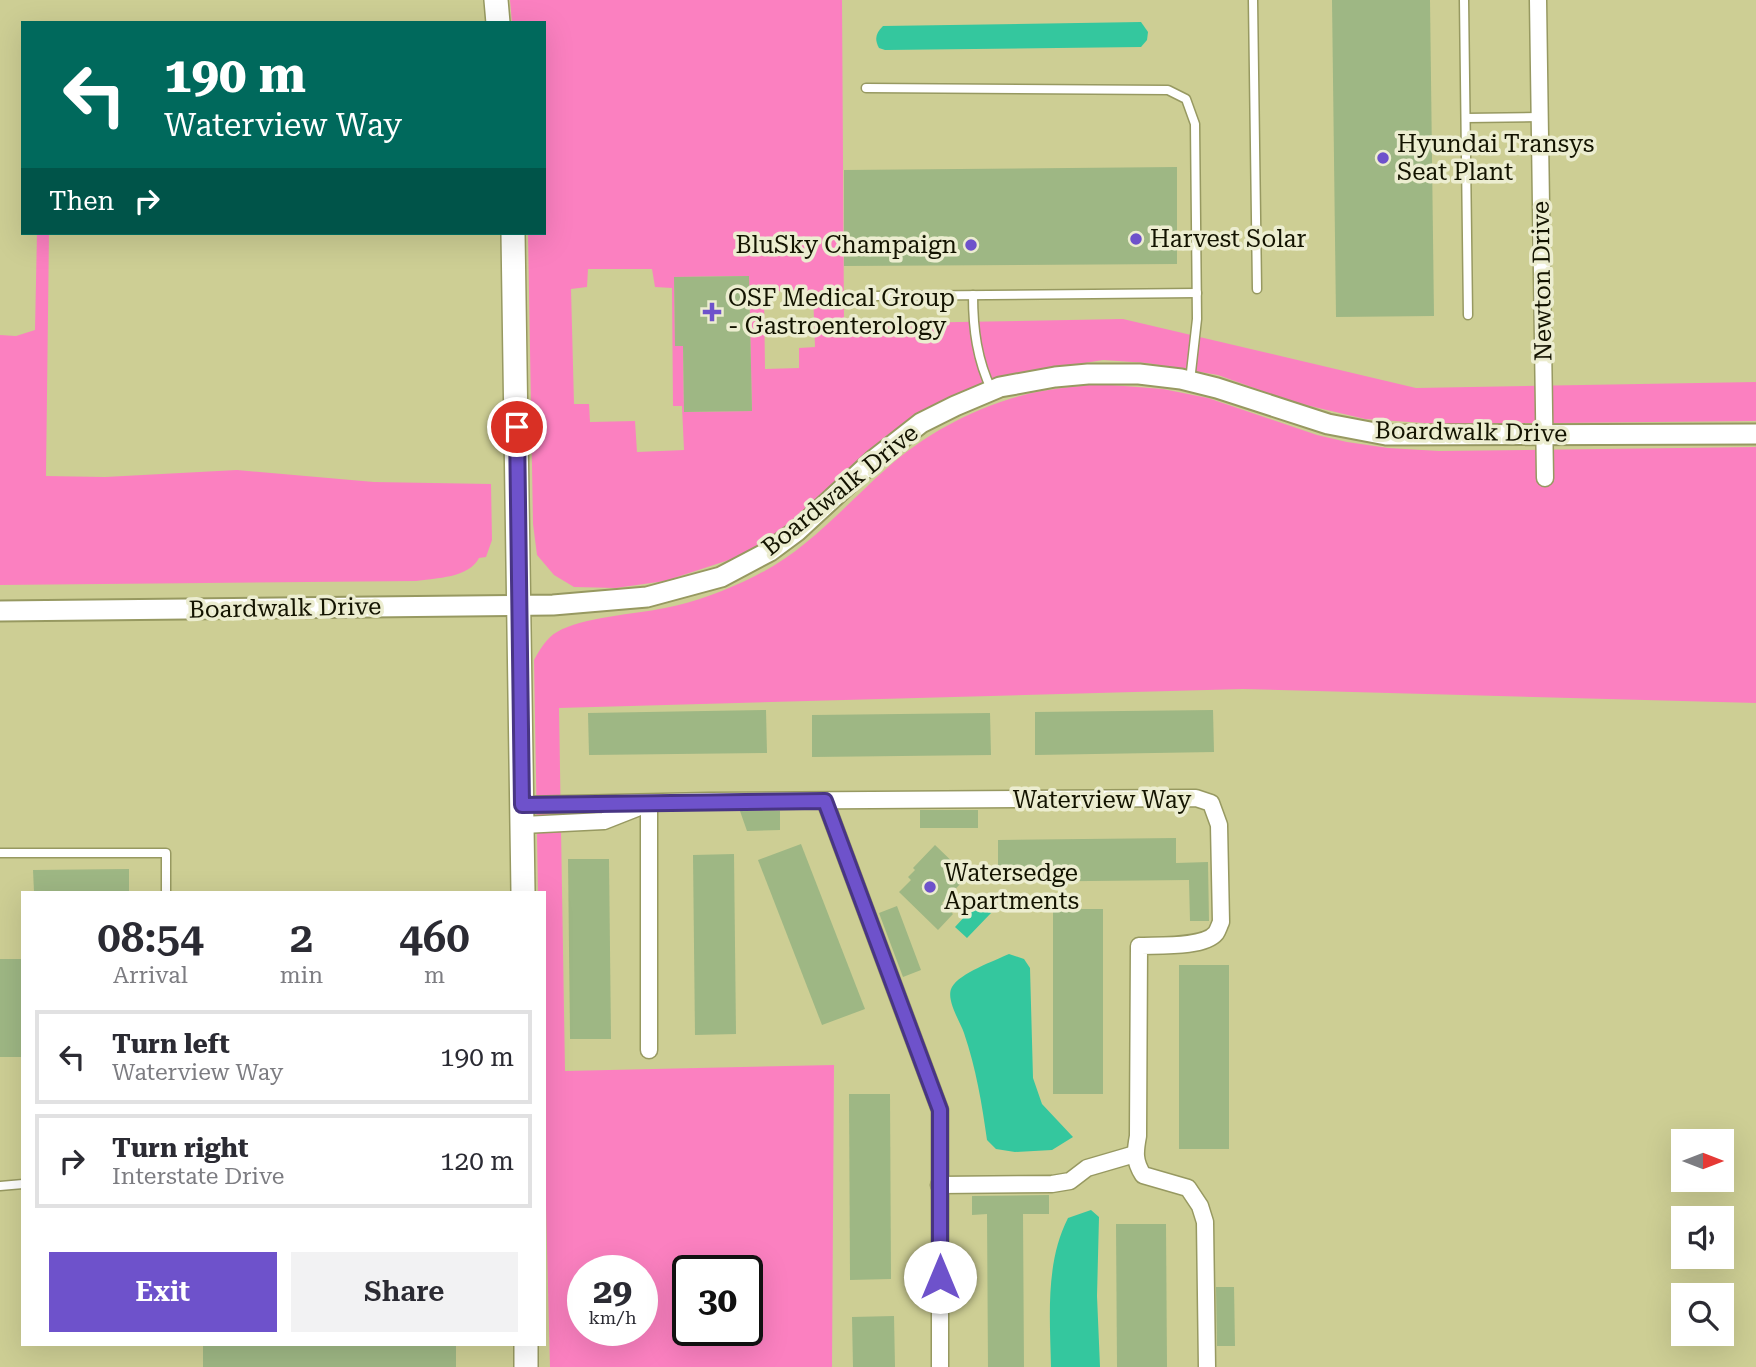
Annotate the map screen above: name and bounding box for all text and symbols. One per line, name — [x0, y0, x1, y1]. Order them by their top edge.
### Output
text: 190 m — [164, 47, 306, 104]
icon: left — [49, 49, 140, 140]
text: Waterview Way — [164, 106, 402, 144]
place label: Hyundai Transys Seat Plant — [1397, 130, 1594, 186]
marker: Hyundai Transys Seat Plant — [1375, 150, 1391, 166]
icon: right — [128, 182, 166, 220]
text: Then — [49, 186, 114, 216]
street label: Newton Drive — [1527, 201, 1557, 361]
place label: Harvest Solar — [1150, 225, 1307, 253]
place label: BluSky Champaign — [736, 231, 957, 259]
marker: Harvest Solar — [1128, 231, 1144, 247]
marker: BluSky Champaign — [963, 237, 979, 253]
place label: OSF Medical Group - Gastroenterology — [728, 284, 955, 340]
marker: OSF Medical Group - Gastroenterology — [702, 302, 722, 322]
pin — [487, 397, 547, 457]
icon: arrive — [498, 408, 536, 446]
street label: Boardwalk Drive — [1374, 416, 1568, 448]
street label: Boardwalk Drive — [756, 419, 924, 561]
street label: Boardwalk Drive — [188, 592, 382, 624]
street label: Waterview Way — [1013, 786, 1192, 814]
place label: Watersedge Apartments — [944, 859, 1079, 915]
marker: Watersedge Apartments — [922, 879, 938, 895]
text: 08:54 — [97, 913, 204, 962]
text: 2 — [290, 913, 313, 962]
text: 460 — [399, 913, 470, 962]
text: Arrival — [113, 962, 188, 989]
text: min — [280, 962, 323, 989]
text: m — [424, 962, 445, 989]
text: Turn left — [112, 1029, 230, 1059]
icon: left — [53, 1038, 91, 1076]
text: 190 m — [440, 1042, 514, 1072]
text: Waterview Way — [112, 1059, 283, 1086]
north arrow — [1671, 1129, 1734, 1192]
map controls — [1671, 1129, 1734, 1346]
text: Turn right — [112, 1133, 248, 1163]
icon: right — [53, 1142, 91, 1180]
text: 120 m — [440, 1146, 514, 1176]
text: Interstate Drive — [112, 1163, 284, 1190]
button: sound — [1671, 1206, 1734, 1269]
position arrow — [903, 1240, 977, 1314]
button: Exit — [49, 1252, 277, 1332]
button: Share — [291, 1252, 518, 1332]
speed limit sign: 30 — [672, 1255, 763, 1346]
text: 29 — [593, 1271, 632, 1312]
button: search — [1671, 1283, 1734, 1346]
text: km/h — [588, 1307, 637, 1328]

